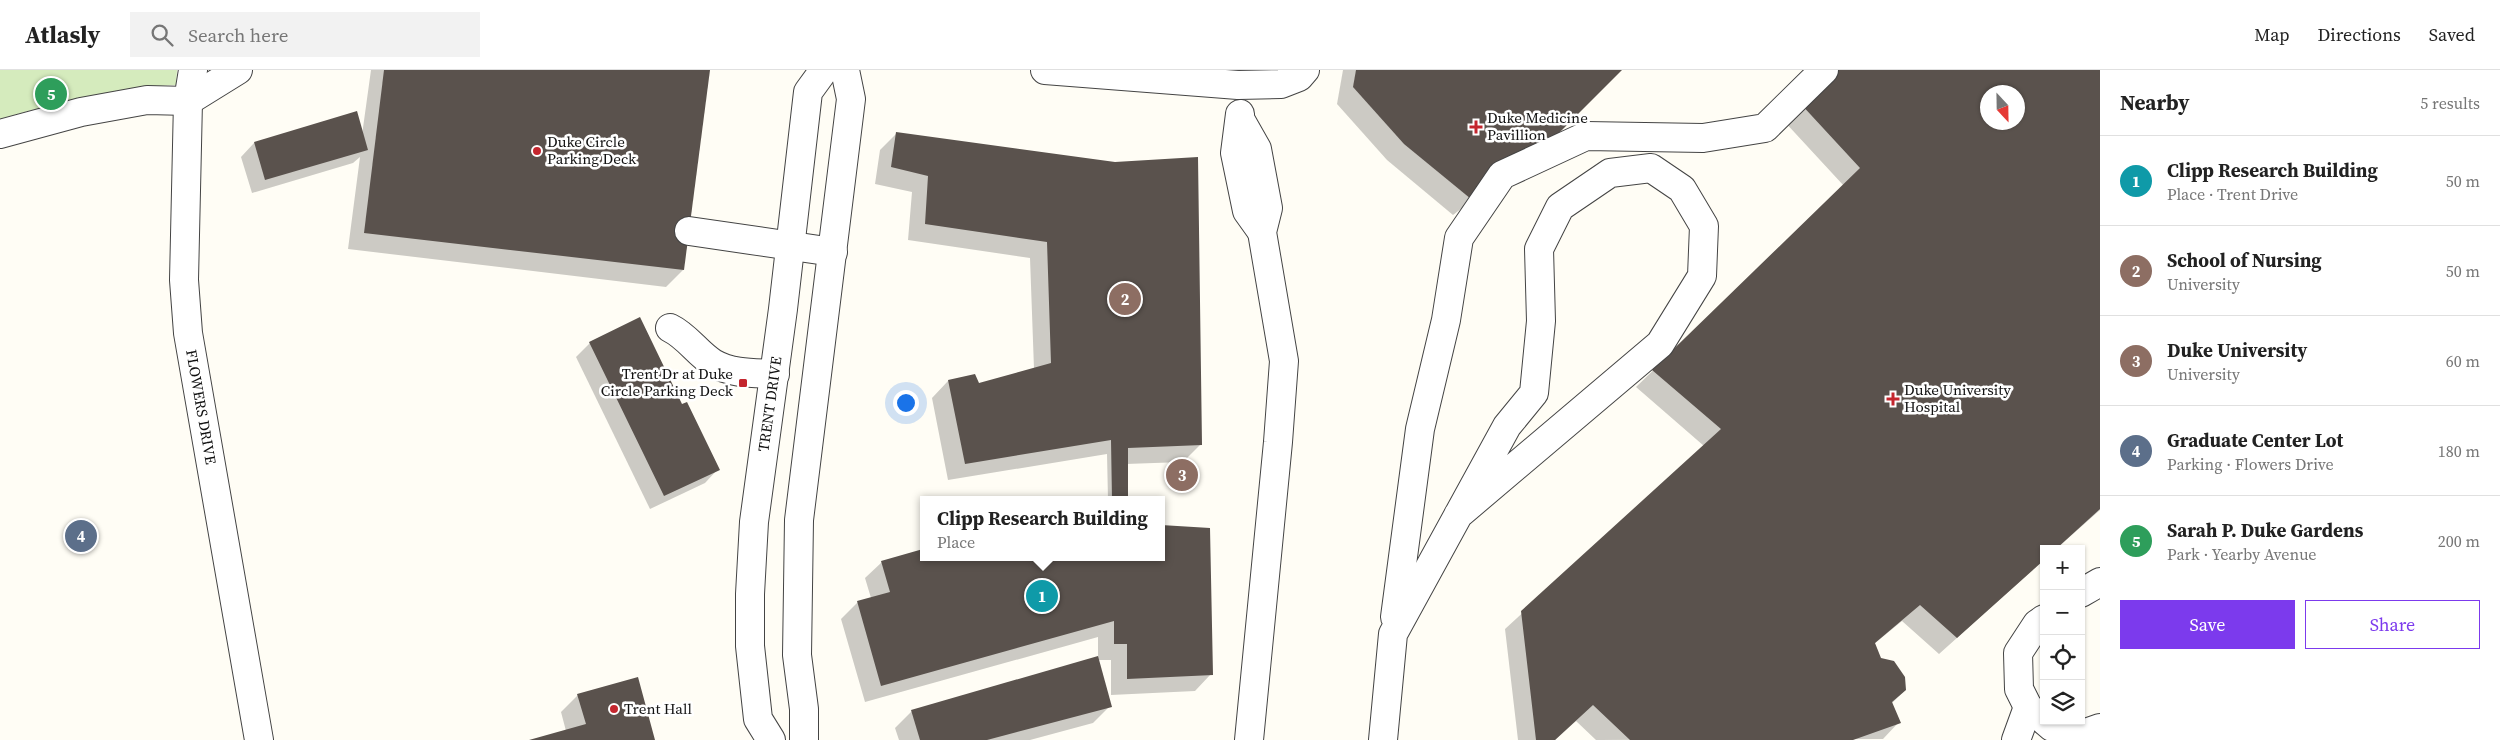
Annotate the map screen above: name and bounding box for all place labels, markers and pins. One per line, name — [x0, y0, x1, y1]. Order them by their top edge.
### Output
pin: 5 — [35, 75, 67, 113]
place label: Duke Medicine Pavillion — [1487, 107, 1588, 145]
marker: Duke Medicine Pavillion — [1469, 120, 1483, 134]
place label: Duke Circle Parking Deck — [547, 131, 637, 169]
marker: Duke Circle Parking Deck — [531, 145, 543, 157]
pin: 2 — [1109, 280, 1141, 318]
place label: Trent Dr at Duke Circle Parking Deck — [601, 363, 734, 401]
marker: Trent Dr at Duke Circle Parking Deck — [737, 377, 749, 389]
place label: Duke University Hospital — [1904, 379, 2011, 417]
marker: Duke University Hospital — [1886, 392, 1900, 406]
pin: 3 — [1166, 456, 1198, 494]
pin: 4 — [65, 517, 97, 555]
pin: 1 — [1026, 577, 1058, 615]
place label: Trent Hall — [624, 698, 692, 719]
marker: Trent Hall — [608, 703, 620, 715]

